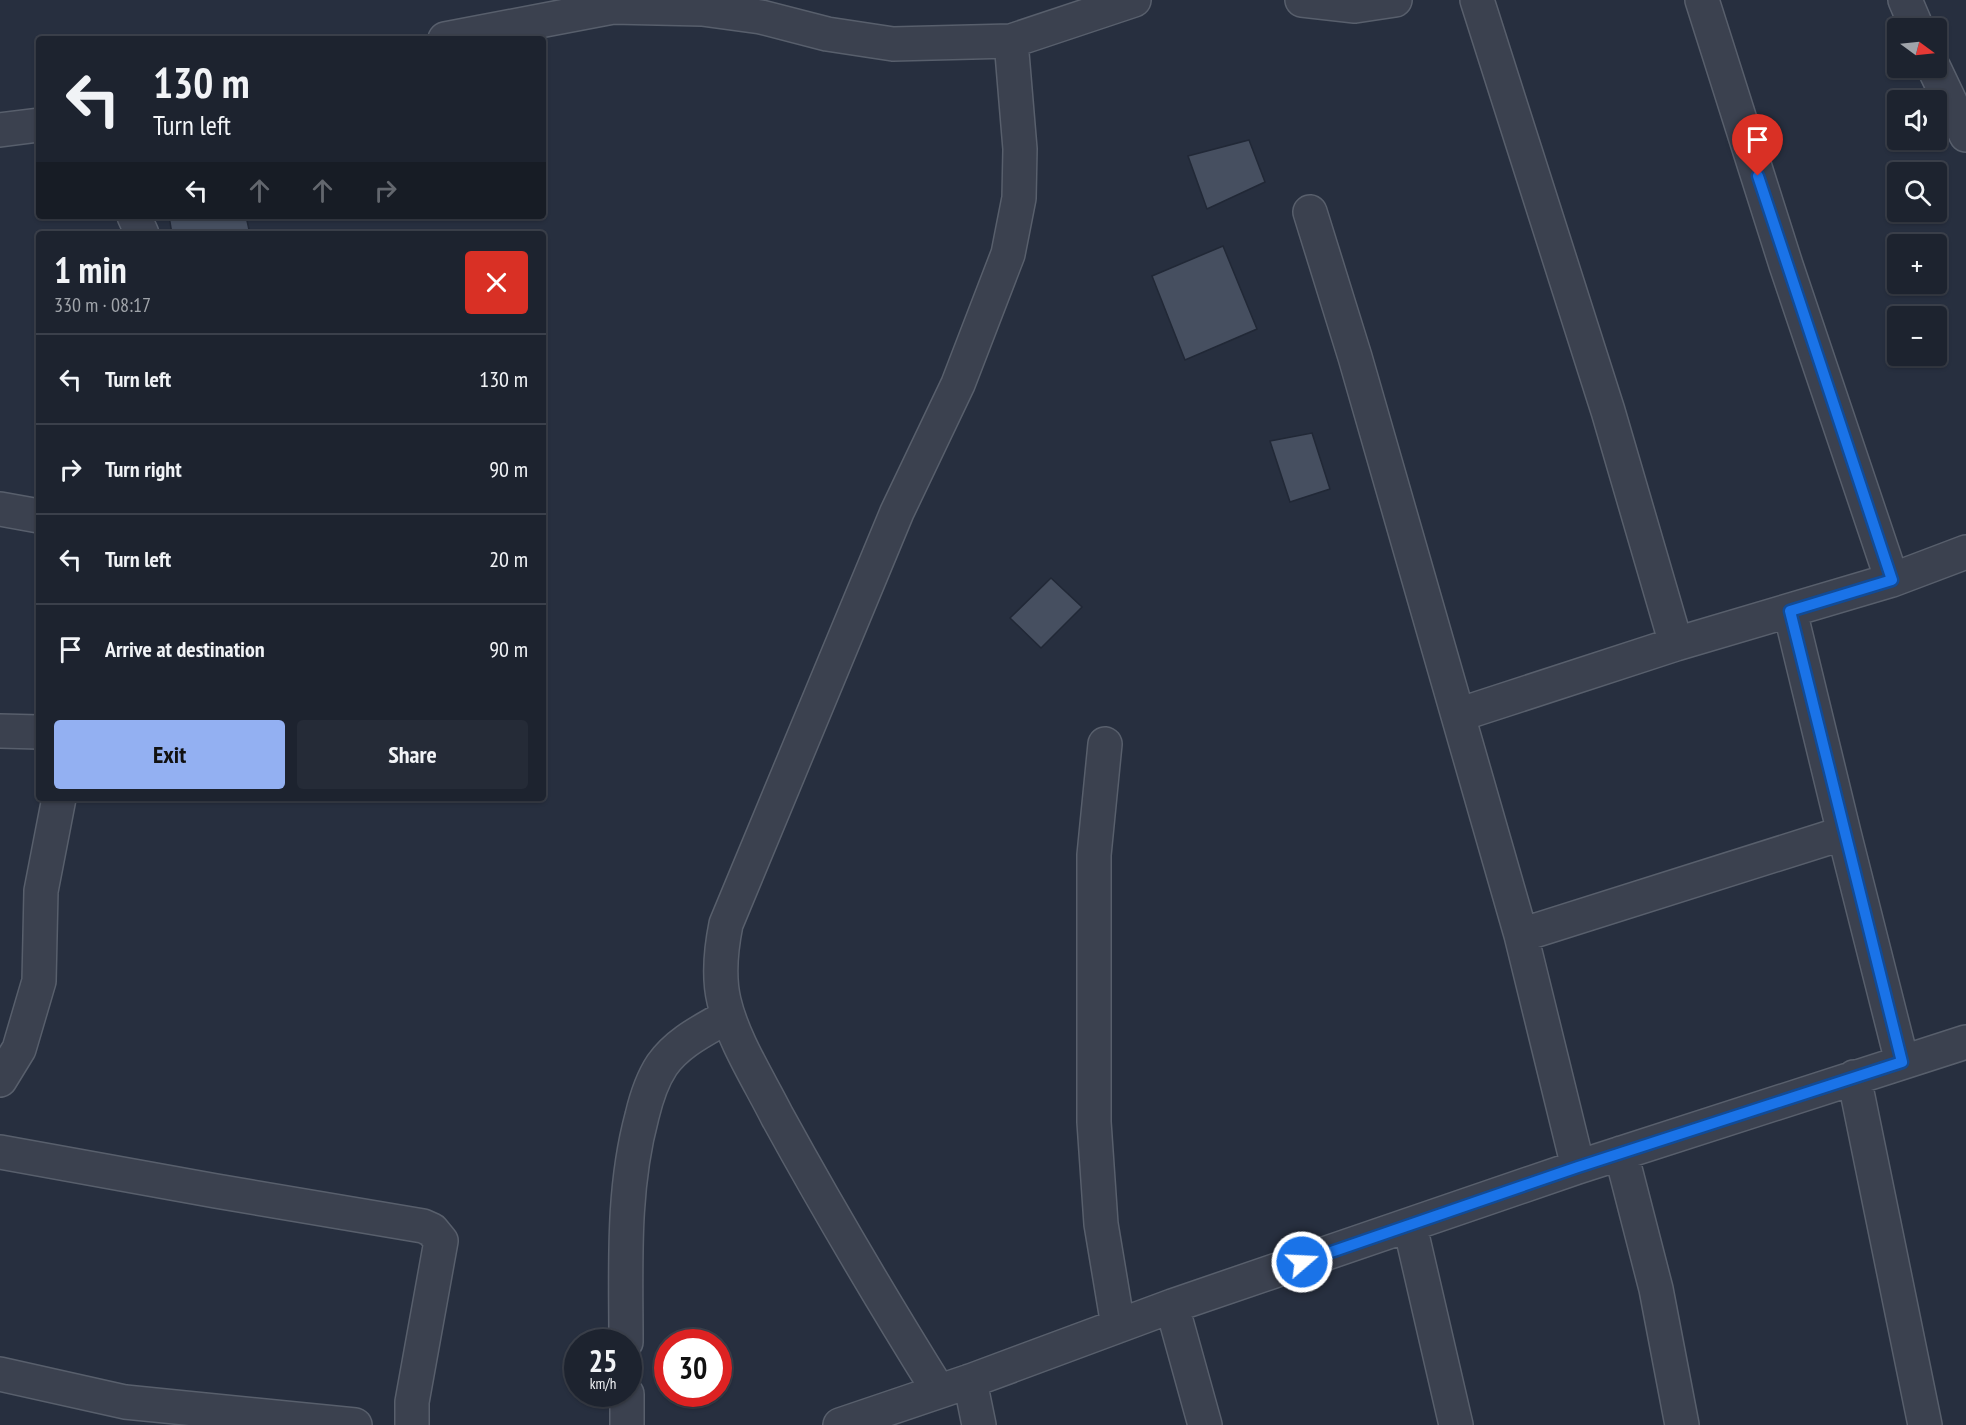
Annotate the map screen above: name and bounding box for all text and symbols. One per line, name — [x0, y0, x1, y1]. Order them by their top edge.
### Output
north arrow — [1887, 18, 1947, 78]
map controls — [1887, 18, 1947, 366]
text: 130 m — [153, 55, 250, 110]
icon: left — [54, 60, 132, 138]
button: sound — [1887, 90, 1947, 150]
text: Turn left — [153, 108, 231, 142]
pin — [1732, 114, 1783, 176]
icon: arrive — [1741, 123, 1774, 156]
button: search — [1887, 162, 1947, 222]
icon: left — [180, 174, 213, 207]
icon: ahead — [243, 174, 276, 207]
icon: ahead — [306, 174, 339, 207]
icon: right — [369, 174, 402, 207]
button: + — [1887, 234, 1947, 294]
text: 1 min — [54, 246, 127, 293]
button: close — [465, 251, 528, 314]
text: 330 m · 08:17 — [54, 292, 151, 318]
button: − — [1887, 306, 1947, 366]
icon: left — [54, 363, 87, 396]
text: Turn left — [105, 365, 171, 393]
text: 130 m — [479, 365, 528, 393]
icon: right — [54, 453, 87, 486]
text: Turn right — [105, 455, 182, 483]
text: 90 m — [489, 455, 528, 483]
icon: left — [54, 543, 87, 576]
text: Turn left — [105, 545, 171, 573]
text: 20 m — [489, 545, 528, 573]
icon: arrive — [54, 633, 87, 666]
text: Arrive at destination — [105, 635, 265, 663]
text: 90 m — [489, 635, 528, 663]
button: Exit — [54, 720, 285, 789]
button: Share — [297, 720, 528, 789]
position arrow — [1270, 1230, 1334, 1294]
speed limit sign: 30 — [654, 1329, 732, 1407]
text: 25 — [589, 1341, 617, 1380]
text: km/h — [590, 1374, 616, 1393]

